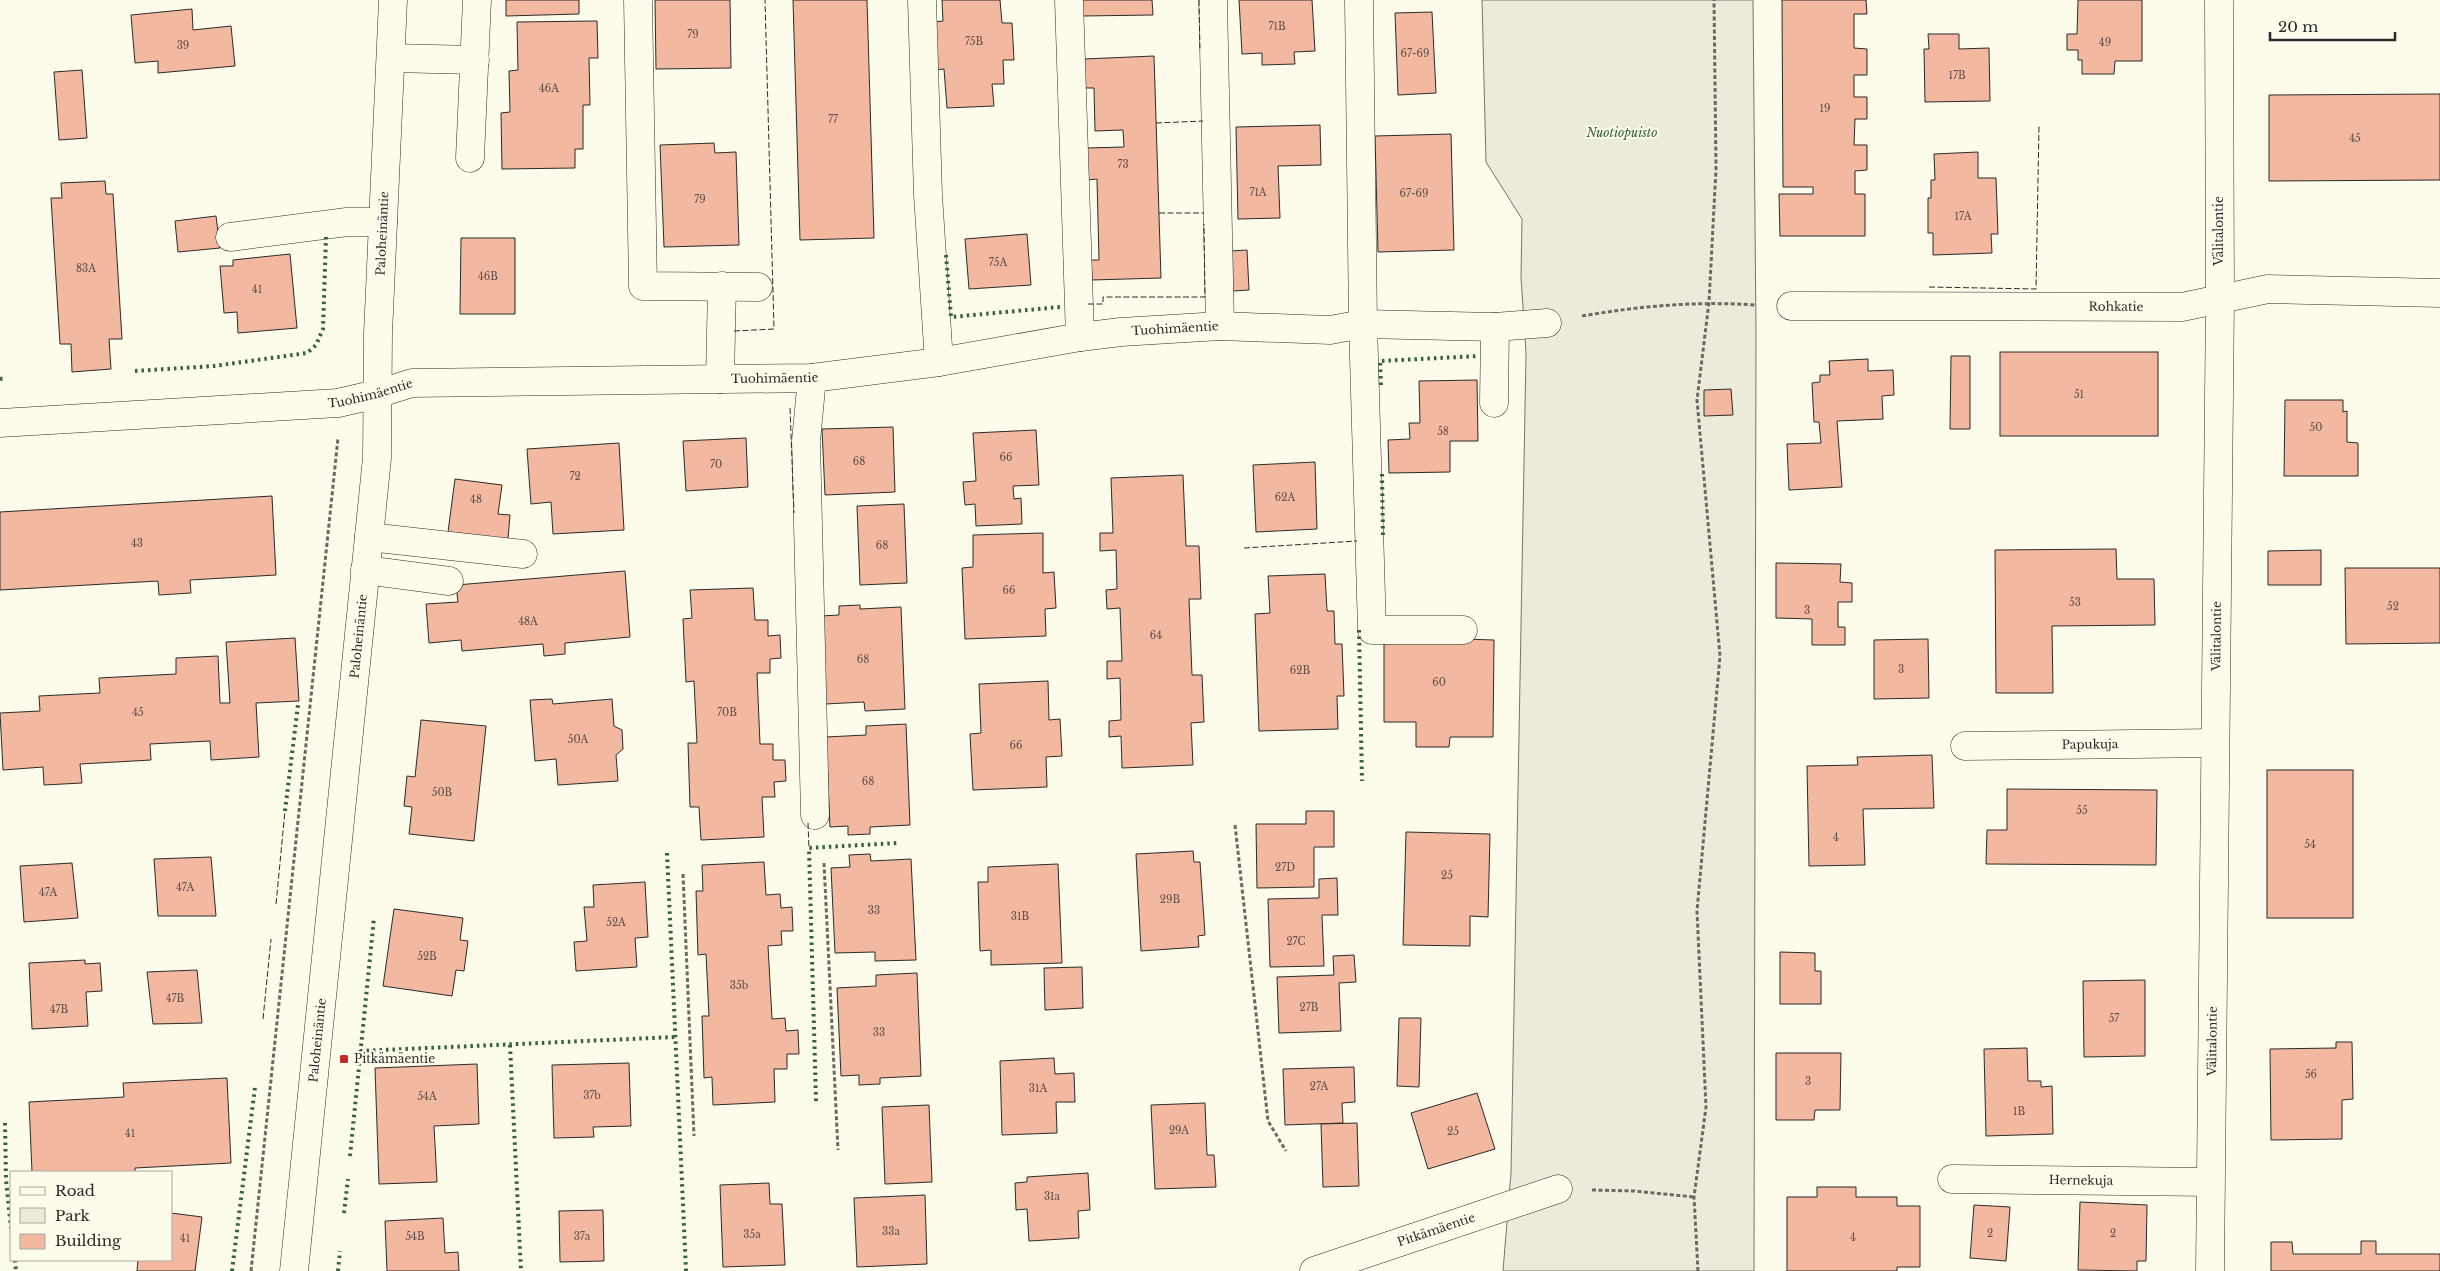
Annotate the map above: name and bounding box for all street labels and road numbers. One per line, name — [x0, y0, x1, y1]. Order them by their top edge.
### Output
street label: Paloheinäntie — [373, 191, 391, 276]
street label: Välitalontie — [2211, 196, 2226, 267]
street label: Rohkatie — [2088, 299, 2144, 314]
street label: Tuohimäentie — [1131, 318, 1219, 338]
street label: Tuohimäentie — [731, 369, 819, 386]
street label: Tuohimäentie — [327, 375, 415, 411]
street label: Paloheinäntie — [347, 593, 370, 679]
street label: Välitalontie — [2208, 601, 2224, 672]
street label: Papukuja — [2062, 736, 2119, 752]
street label: Paloheinäntie — [305, 997, 329, 1083]
street label: Välitalontie — [2204, 1006, 2220, 1077]
street label: Hernekuja — [2049, 1172, 2114, 1188]
street label: Pitkämäentie — [1395, 1209, 1477, 1249]

